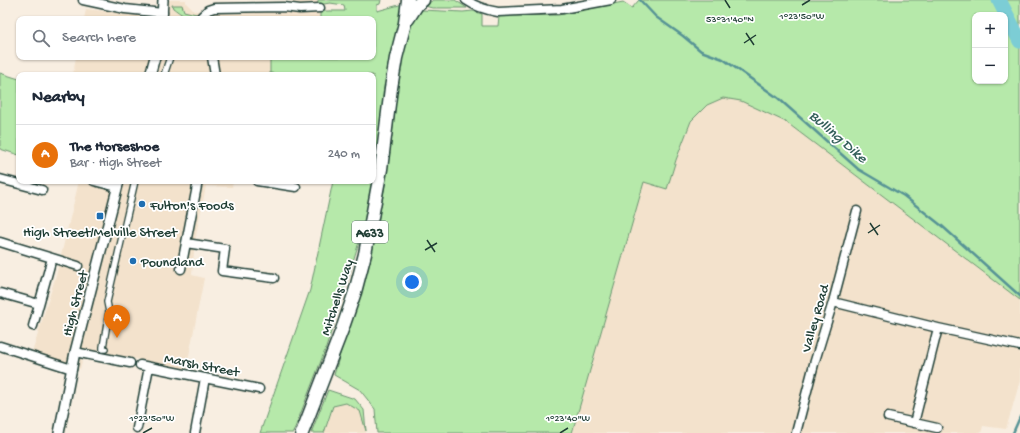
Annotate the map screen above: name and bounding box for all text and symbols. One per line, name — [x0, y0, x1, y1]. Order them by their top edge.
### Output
text: 1°23'50"W — [779, 11, 825, 23]
map controls — [972, 12, 1008, 84]
button: + — [972, 12, 1008, 48]
text: 53°31'40"N — [706, 14, 754, 26]
search box — [16, 16, 376, 60]
icon: search — [30, 27, 52, 49]
text: Search here — [62, 29, 136, 47]
button: − — [972, 48, 1008, 84]
text: Nearby — [32, 88, 85, 108]
water label: Bulling Dike — [805, 107, 871, 168]
text: The Horseshoe — [70, 138, 159, 156]
text: A — [41, 147, 49, 162]
text: 240 m — [328, 147, 360, 162]
text: Bar · High Street — [70, 156, 161, 171]
place label: Fulton's Foods — [149, 198, 234, 215]
marker: Fulton's Foods — [137, 199, 147, 209]
marker: High Street/Melville Street — [95, 211, 105, 221]
road number: A633 — [352, 221, 388, 243]
place label: High Street/Melville Street — [23, 225, 178, 242]
place label: Poundland — [140, 255, 205, 272]
marker: Poundland — [128, 256, 138, 266]
street label: Mitchells Way — [318, 257, 359, 338]
street label: High Street — [60, 268, 94, 338]
your location — [402, 272, 422, 292]
street label: Valley Road — [798, 281, 835, 356]
pin: A — [104, 305, 130, 338]
street label: Marsh Street — [163, 351, 242, 382]
text: 1°23'50"W — [129, 413, 175, 425]
text: 1°23'40"W — [545, 413, 591, 425]

